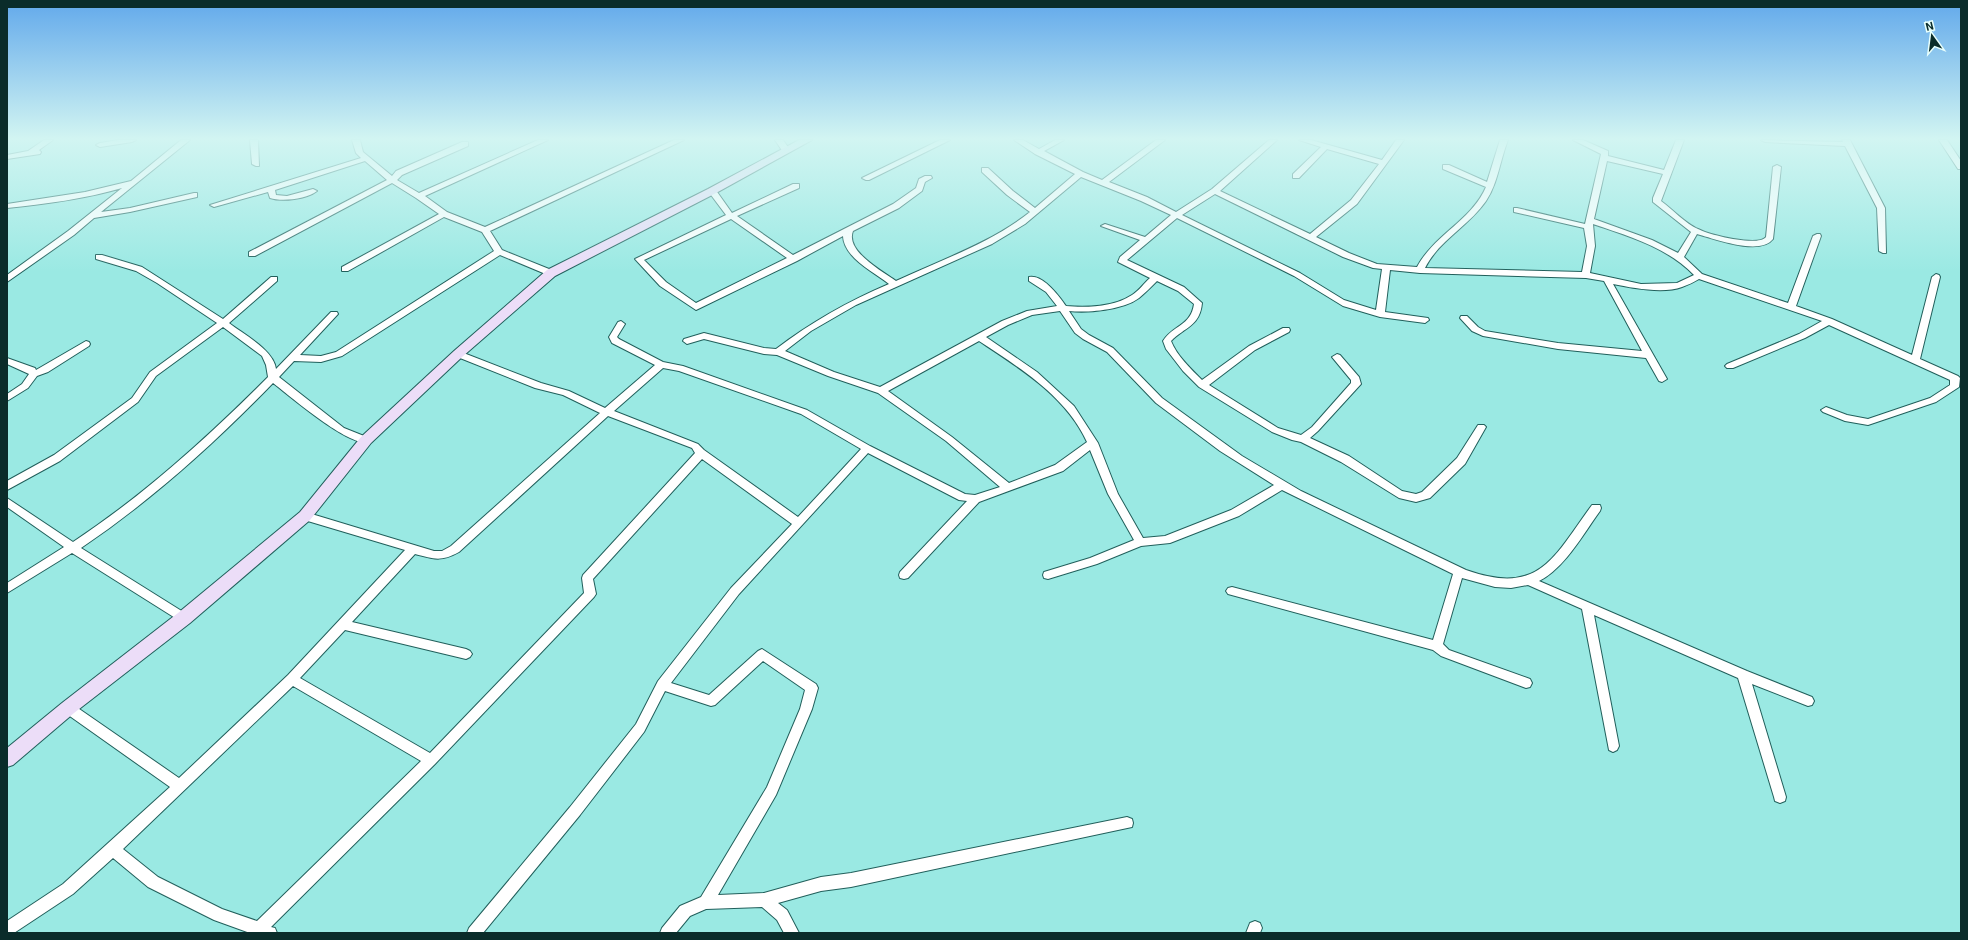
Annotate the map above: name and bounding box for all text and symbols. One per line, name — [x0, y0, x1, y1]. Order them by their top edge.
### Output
north arrow — [1912, 16, 1952, 56]
text: N — [1924, 19, 1935, 34]

